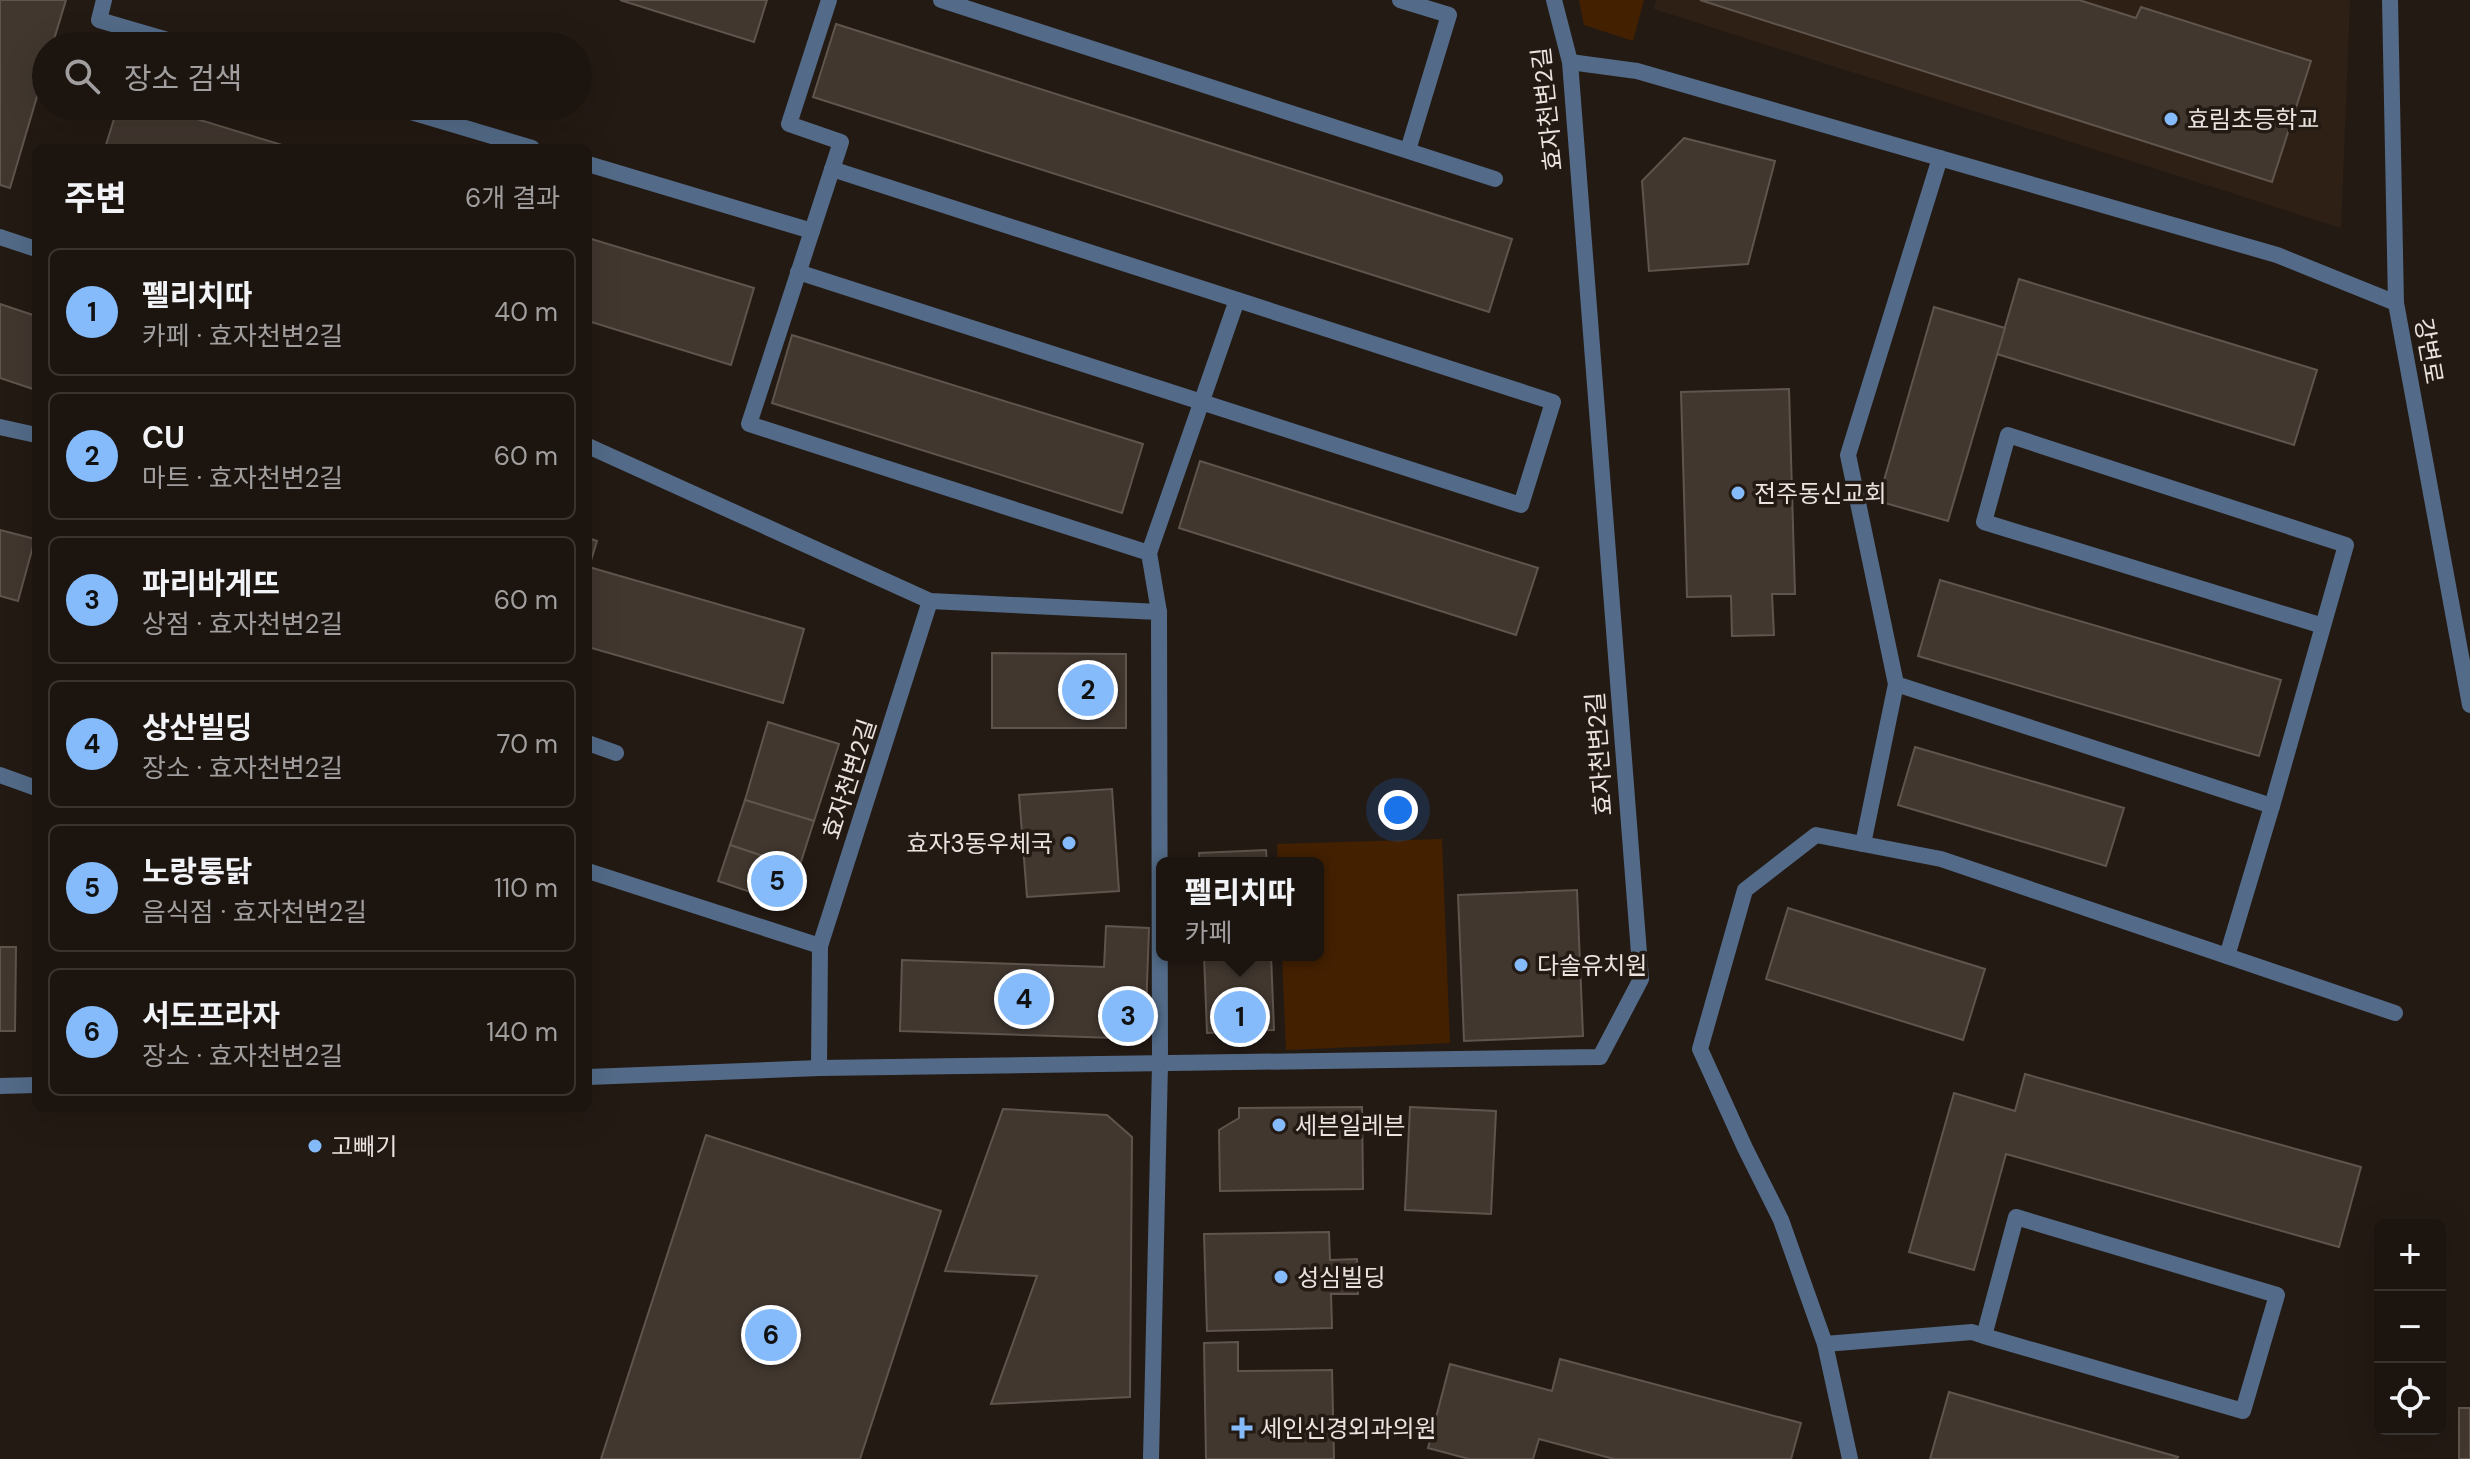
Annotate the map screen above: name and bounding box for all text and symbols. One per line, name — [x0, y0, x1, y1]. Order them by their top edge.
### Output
search box — [32, 32, 592, 120]
street label: 효자천변2길 — [1525, 46, 1569, 172]
icon: search — [60, 54, 104, 98]
text: 장소 검색 — [124, 59, 242, 98]
place label: 효림초등학교 — [2187, 104, 2319, 135]
marker: 효림초등학교 — [2162, 110, 2180, 128]
text: 주변 — [64, 176, 127, 221]
text: 6개 결과 — [465, 181, 560, 215]
text: 펠리치따 — [142, 276, 252, 315]
text: 1 — [87, 295, 97, 329]
text: 40 m — [494, 295, 558, 329]
street label: 강변로 — [2408, 316, 2450, 386]
text: 카페 · 효자천변2길 — [142, 319, 343, 353]
text: CU — [142, 418, 185, 457]
text: 2 — [84, 439, 100, 473]
text: 60 m — [494, 439, 558, 473]
text: 마트 · 효자천변2길 — [142, 461, 343, 495]
place label: 전주동신교회 — [1754, 478, 1886, 509]
marker: 전주동신교회 — [1729, 484, 1747, 502]
text: 파리바게뜨 — [142, 564, 280, 603]
text: 3 — [84, 583, 100, 617]
text: 60 m — [494, 583, 558, 617]
text: 상점 · 효자천변2길 — [142, 607, 343, 641]
pin: 2 — [1062, 660, 1114, 720]
street label: 효자천변2길 — [1579, 691, 1619, 817]
text: 상산빌딩 — [142, 708, 252, 747]
street label: 효자천변2길 — [815, 715, 883, 843]
text: 4 — [84, 727, 100, 761]
text: 70 m — [497, 727, 558, 761]
text: 장소 · 효자천변2길 — [142, 751, 343, 785]
your location — [1378, 790, 1418, 830]
place label: 효자3동우체국 — [906, 828, 1053, 859]
marker: 효자3동우체국 — [1060, 834, 1078, 852]
pin: 5 — [751, 851, 803, 911]
text: 노랑통닭 — [142, 852, 252, 891]
popup — [1156, 857, 1324, 961]
text: 5 — [84, 871, 100, 905]
text: 110 m — [494, 871, 558, 905]
text: 펠리치따 — [1185, 873, 1295, 912]
text: 음식점 · 효자천변2길 — [142, 895, 367, 929]
text: 카페 — [1185, 916, 1233, 950]
place label: 다솔유치원 — [1537, 950, 1647, 981]
marker: 다솔유치원 — [1512, 956, 1530, 974]
pin: 4 — [998, 969, 1050, 1029]
pin: 3 — [1102, 986, 1154, 1046]
pin: 1 — [1214, 987, 1266, 1047]
text: 서도프라자 — [142, 996, 280, 1035]
text: 6 — [84, 1015, 100, 1049]
text: 140 m — [486, 1015, 558, 1049]
text: 장소 · 효자천변2길 — [142, 1039, 343, 1073]
place label: 세븐일레븐 — [1295, 1110, 1405, 1141]
marker: 세븐일레븐 — [1270, 1116, 1288, 1134]
place label: 고빼기 — [331, 1131, 397, 1162]
marker: 고빼기 — [306, 1137, 324, 1155]
map controls — [2374, 1219, 2446, 1435]
button: + — [2374, 1219, 2446, 1291]
place label: 성심빌딩 — [1297, 1262, 1385, 1293]
marker: 성심빌딩 — [1272, 1268, 1290, 1286]
button: − — [2374, 1291, 2446, 1363]
pin: 6 — [745, 1305, 797, 1365]
button: locate — [2374, 1363, 2446, 1435]
place label: 세인신경외과의원 — [1260, 1413, 1437, 1444]
marker: 세인신경외과의원 — [1231, 1417, 1253, 1439]

